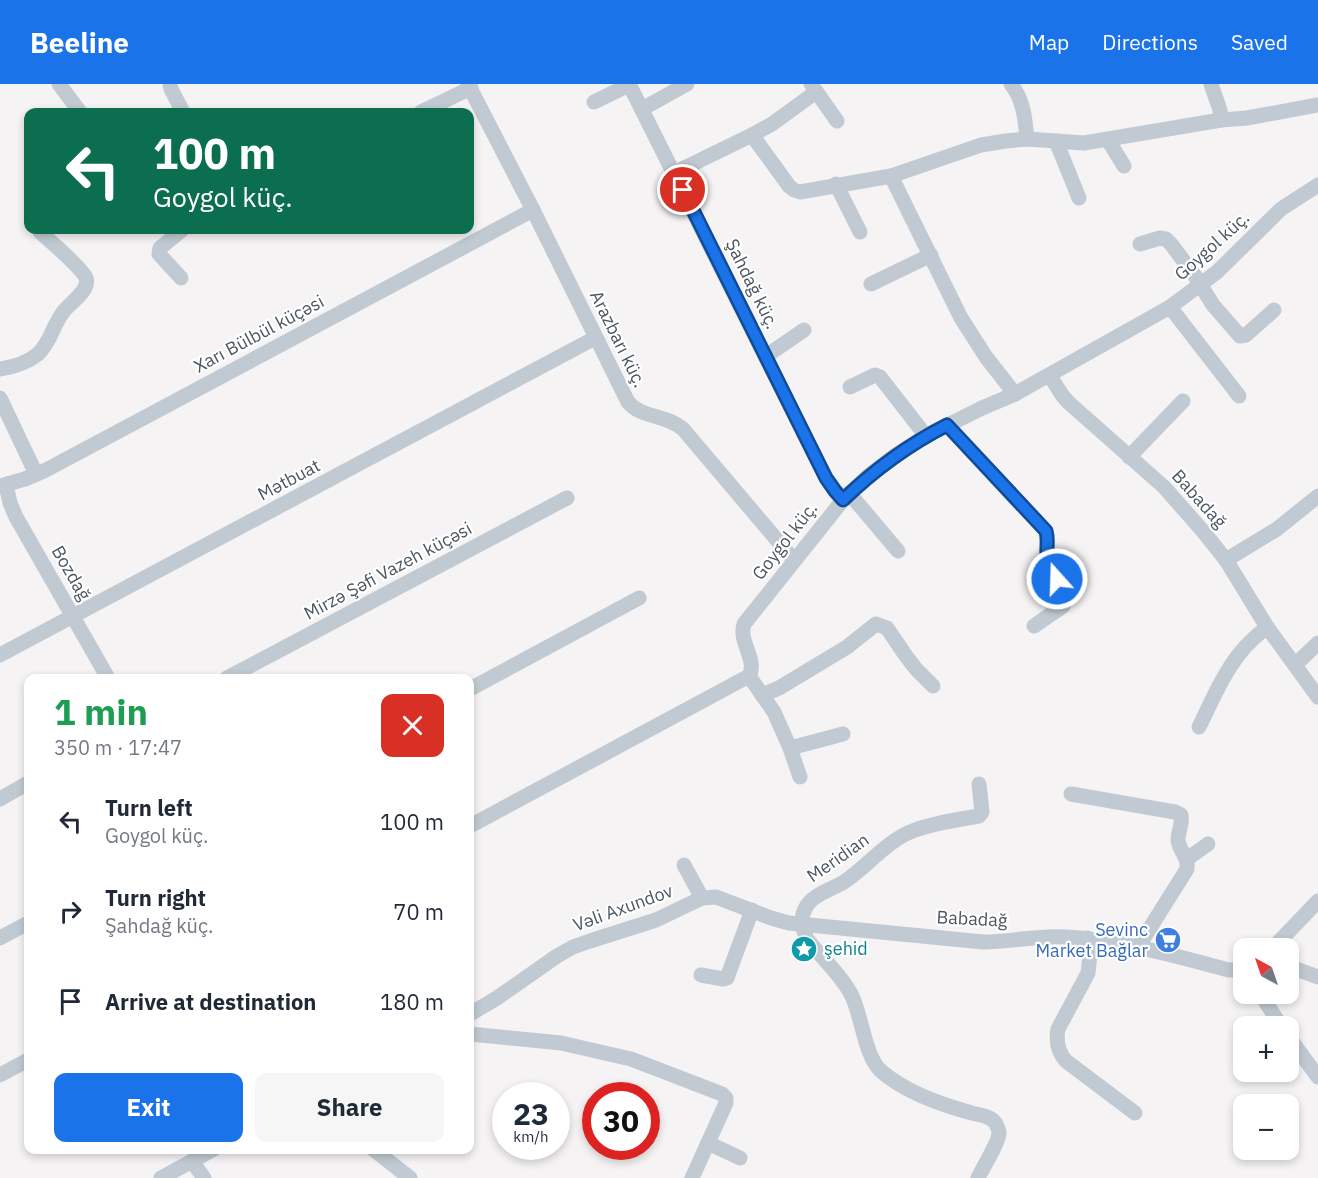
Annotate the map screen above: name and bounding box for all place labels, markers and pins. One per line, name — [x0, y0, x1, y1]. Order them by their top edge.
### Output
pin — [657, 164, 708, 215]
place label: Sevinc Market Bağlar — [1036, 918, 1148, 962]
supermarket icon: Sevinc Market Bağlar — [1153, 925, 1183, 955]
place icon: şehid — [789, 934, 819, 964]
place label: şehid — [824, 937, 868, 960]

